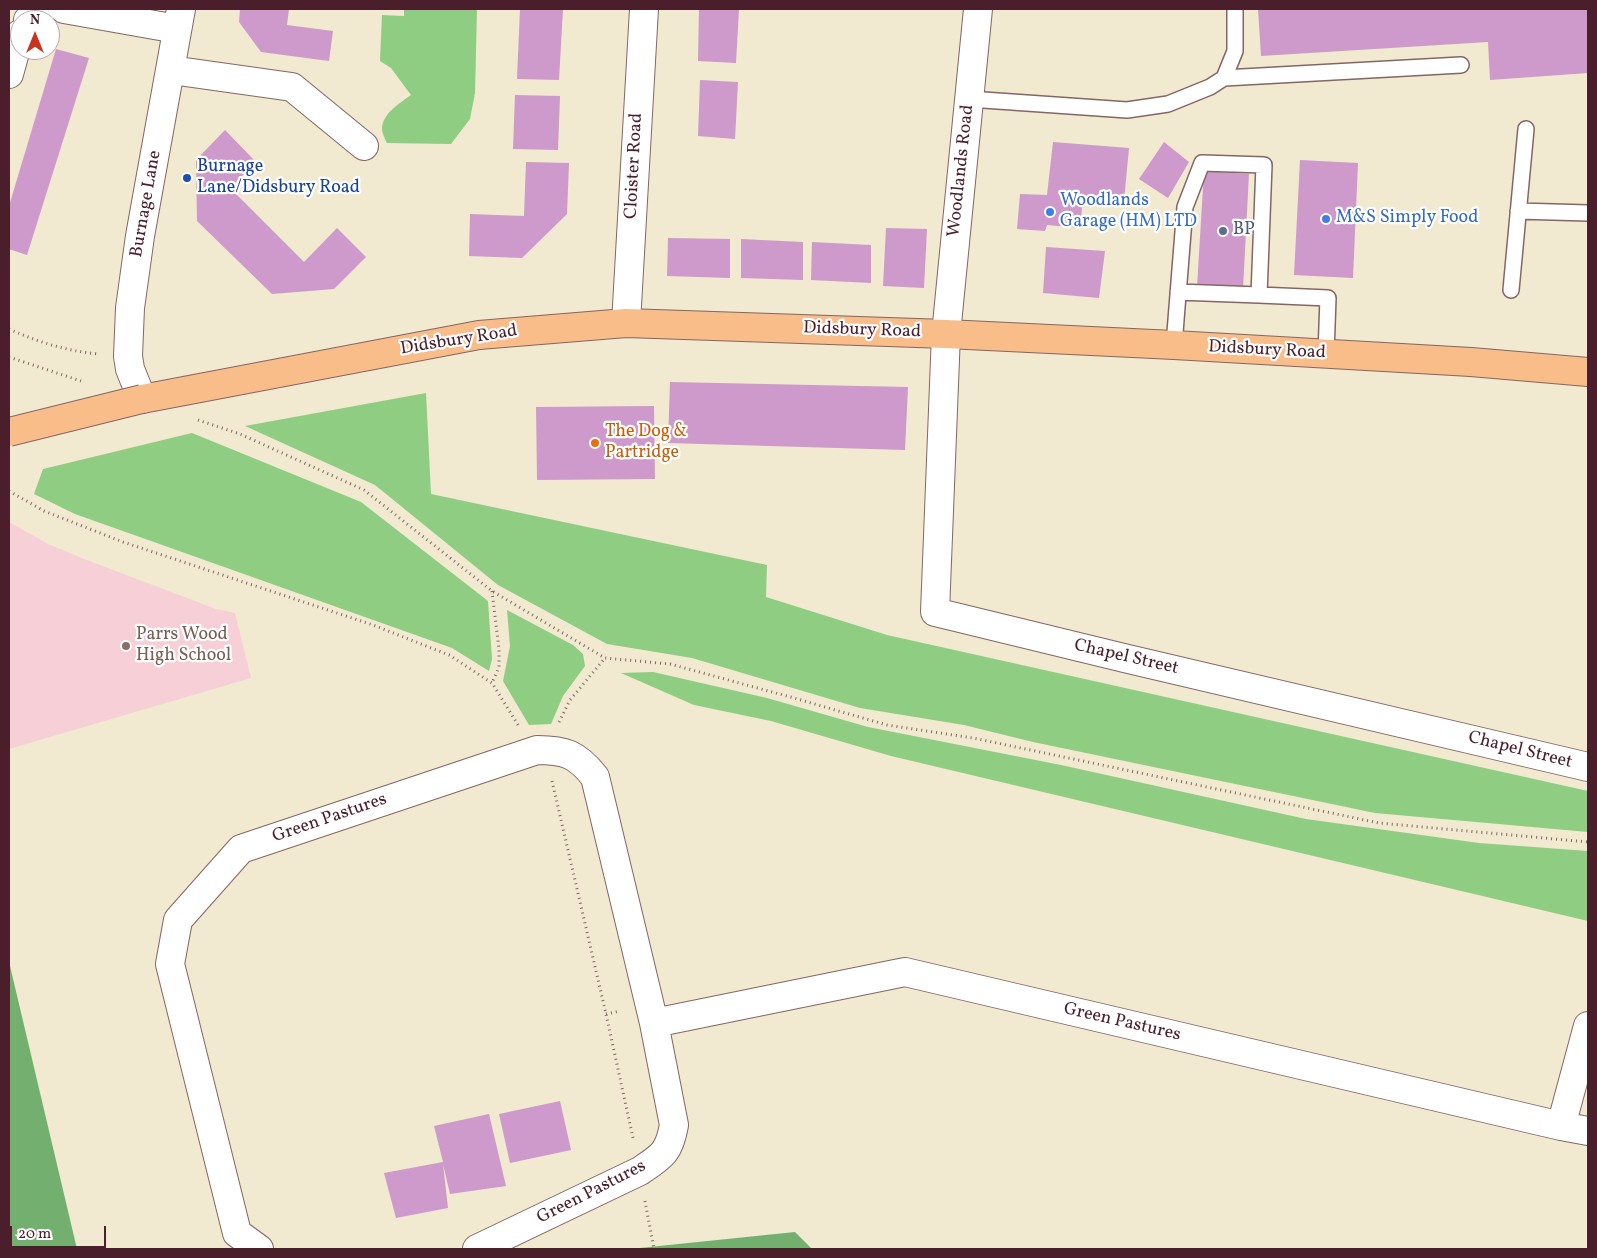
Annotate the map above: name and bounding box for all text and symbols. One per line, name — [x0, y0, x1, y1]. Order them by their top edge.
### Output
north arrow — [10, 10, 60, 60]
text: N — [30, 11, 40, 30]
street label: Woodlands Road — [944, 104, 980, 238]
street label: Cloister Road — [621, 112, 649, 220]
street label: Burnage Lane — [127, 149, 167, 259]
place label: Burnage Lane/Didsbury Road — [197, 157, 360, 200]
marker: Burnage Lane/Didsbury Road — [181, 172, 193, 184]
place label: Woodlands Garage (HM) LTD — [1060, 191, 1197, 233]
marker: Woodlands Garage (HM) LTD — [1044, 206, 1056, 218]
place label: M&S Simply Food — [1336, 208, 1478, 230]
marker: M&S Simply Food — [1320, 213, 1332, 225]
place label: BP — [1233, 220, 1255, 242]
marker: BP — [1217, 225, 1229, 237]
street label: Didsbury Road — [803, 318, 921, 344]
street label: Didsbury Road — [399, 321, 519, 361]
street label: Didsbury Road — [1208, 337, 1326, 365]
place label: The Dog & Partridge — [605, 422, 687, 464]
marker: The Dog & Partridge — [589, 437, 601, 449]
place label: Parrs Wood High School — [136, 625, 231, 668]
street label: Chapel Street — [1072, 636, 1180, 680]
marker: Parrs Wood High School — [120, 640, 132, 652]
street label: Chapel Street — [1466, 728, 1574, 774]
street label: Green Pastures — [270, 789, 390, 849]
street label: Green Pastures — [1061, 999, 1183, 1047]
street label: Green Pastures — [534, 1156, 650, 1230]
scale bar — [12, 1216, 109, 1248]
text: 20 m — [18, 1224, 51, 1245]

